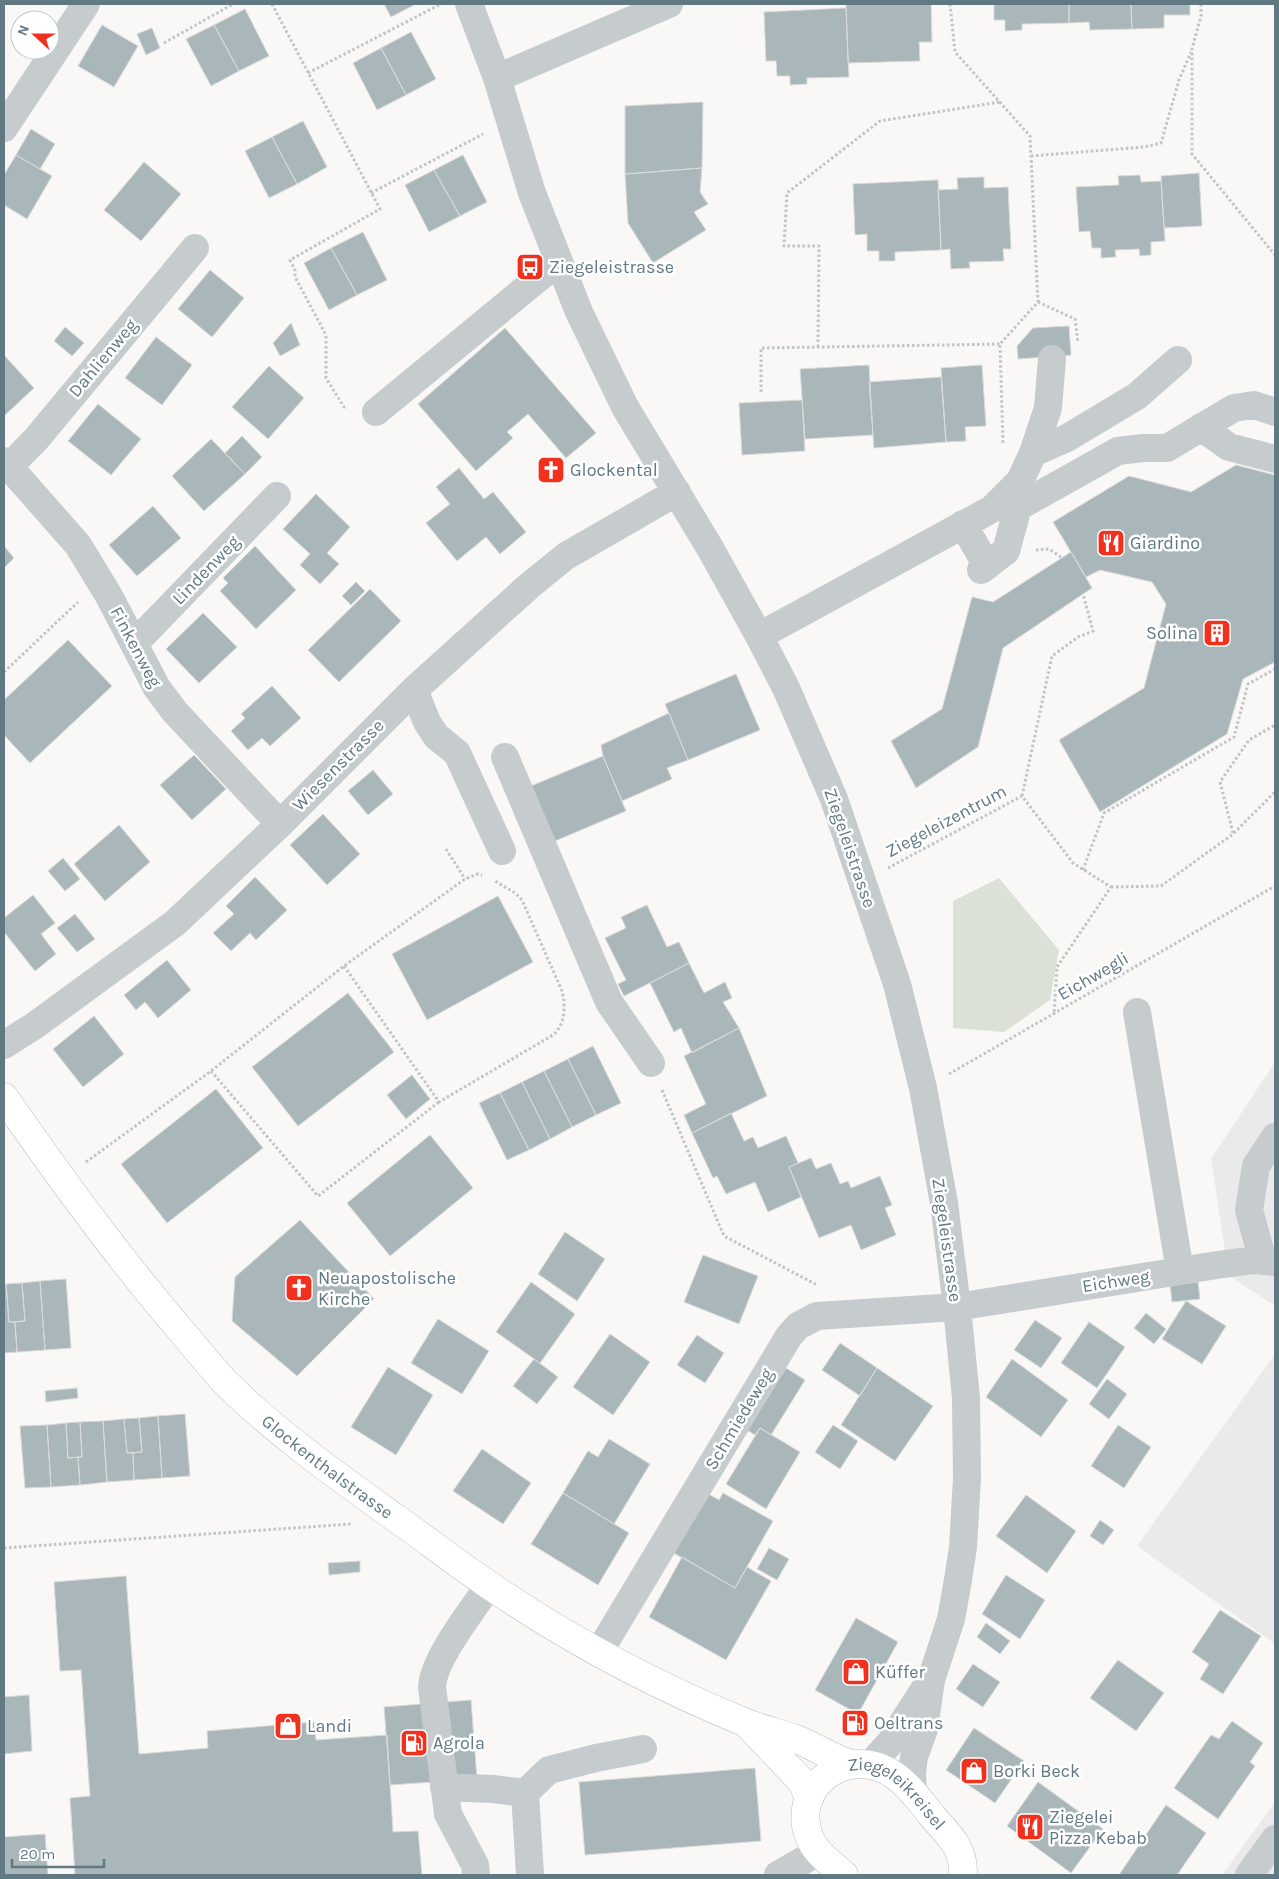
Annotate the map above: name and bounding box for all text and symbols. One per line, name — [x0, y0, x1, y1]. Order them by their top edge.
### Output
north arrow — [10, 10, 60, 60]
text: N — [14, 23, 33, 38]
bus stop icon: Ziegeleistrasse — [515, 252, 545, 282]
place label: Ziegeleistrasse — [549, 256, 674, 278]
street label: Dahlienweg — [64, 314, 142, 402]
church icon: Glockental — [536, 455, 566, 485]
place label: Glockental — [570, 459, 658, 481]
restaurant icon: Giardino — [1096, 528, 1126, 558]
street label: Lindenweg — [168, 531, 244, 609]
place label: Giardino — [1130, 532, 1200, 554]
street label: Finkenweg — [106, 603, 166, 691]
building icon: Solina — [1202, 618, 1232, 648]
place label: Solina — [1146, 622, 1198, 644]
street label: Wiesenstrasse — [287, 714, 389, 816]
street label: Ziegeleizentrum — [882, 780, 1010, 862]
street label: Ziegeleistrasse — [819, 785, 881, 911]
street label: Eichwegli — [1054, 947, 1132, 1005]
street label: Ziegeleistrasse — [927, 1177, 967, 1303]
street label: Eichweg — [1081, 1265, 1151, 1297]
place label: Neuapostolische Kirche — [318, 1267, 456, 1310]
church icon: Neuapostolische Kirche — [284, 1273, 314, 1303]
street label: Schmiedeweg — [700, 1364, 778, 1474]
street label: Glockenthalstrasse — [257, 1410, 398, 1524]
shop icon: Küffer — [841, 1657, 871, 1687]
place label: Küffer — [875, 1661, 925, 1683]
fuel station icon: Oeltrans — [840, 1708, 870, 1738]
shop icon: Landi — [273, 1711, 303, 1741]
place label: Oeltrans — [874, 1712, 943, 1734]
place label: Landi — [307, 1715, 352, 1737]
fuel station icon: Agrola — [399, 1728, 429, 1758]
place label: Agrola — [433, 1732, 485, 1754]
street label: Ziegeleikreisel — [846, 1753, 950, 1835]
shop icon: Borki Beck — [959, 1756, 989, 1786]
place label: Borki Beck — [993, 1760, 1080, 1782]
place label: Ziegelei Pizza Kebab — [1049, 1806, 1147, 1849]
restaurant icon: Ziegelei Pizza Kebab — [1015, 1812, 1045, 1842]
scale bar — [12, 1836, 105, 1868]
text: 20 m — [20, 1845, 55, 1863]

